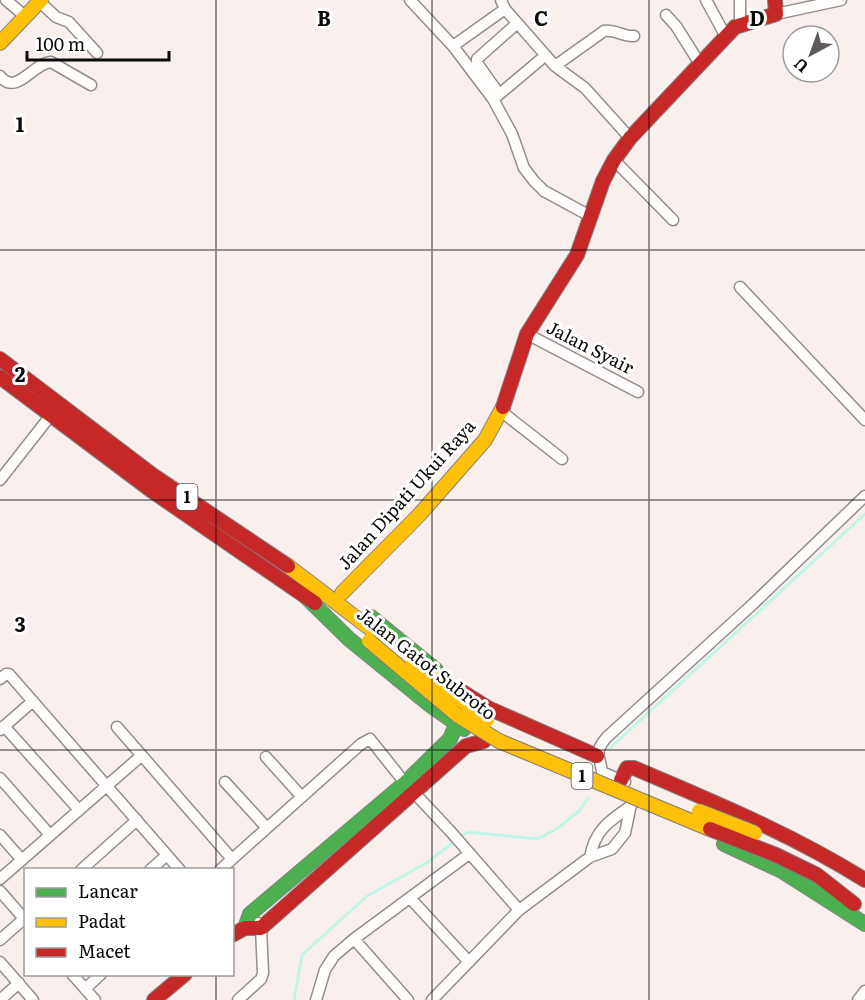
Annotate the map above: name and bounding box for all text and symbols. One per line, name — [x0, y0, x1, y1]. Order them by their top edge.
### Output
text: B — [317, 2, 331, 32]
text: C — [534, 2, 548, 32]
text: D — [749, 2, 765, 32]
scale bar — [27, 24, 170, 62]
north arrow — [781, 24, 841, 84]
text: 100 m — [36, 30, 85, 57]
text: U — [788, 53, 813, 79]
text: 1 — [16, 108, 24, 138]
street label: Jalan Syair — [542, 313, 639, 380]
text: 2 — [15, 358, 26, 388]
street label: Jalan Dipati Ukui Raya — [331, 412, 481, 575]
road number: 1 — [176, 484, 198, 510]
street label: Jalan Gatot Subroto — [352, 600, 502, 726]
text: 3 — [14, 608, 26, 638]
road number: 1 — [572, 763, 592, 789]
legend — [24, 868, 234, 976]
text: Lancar — [78, 877, 138, 904]
text: Padat — [78, 907, 127, 934]
text: Macet — [78, 937, 131, 964]

